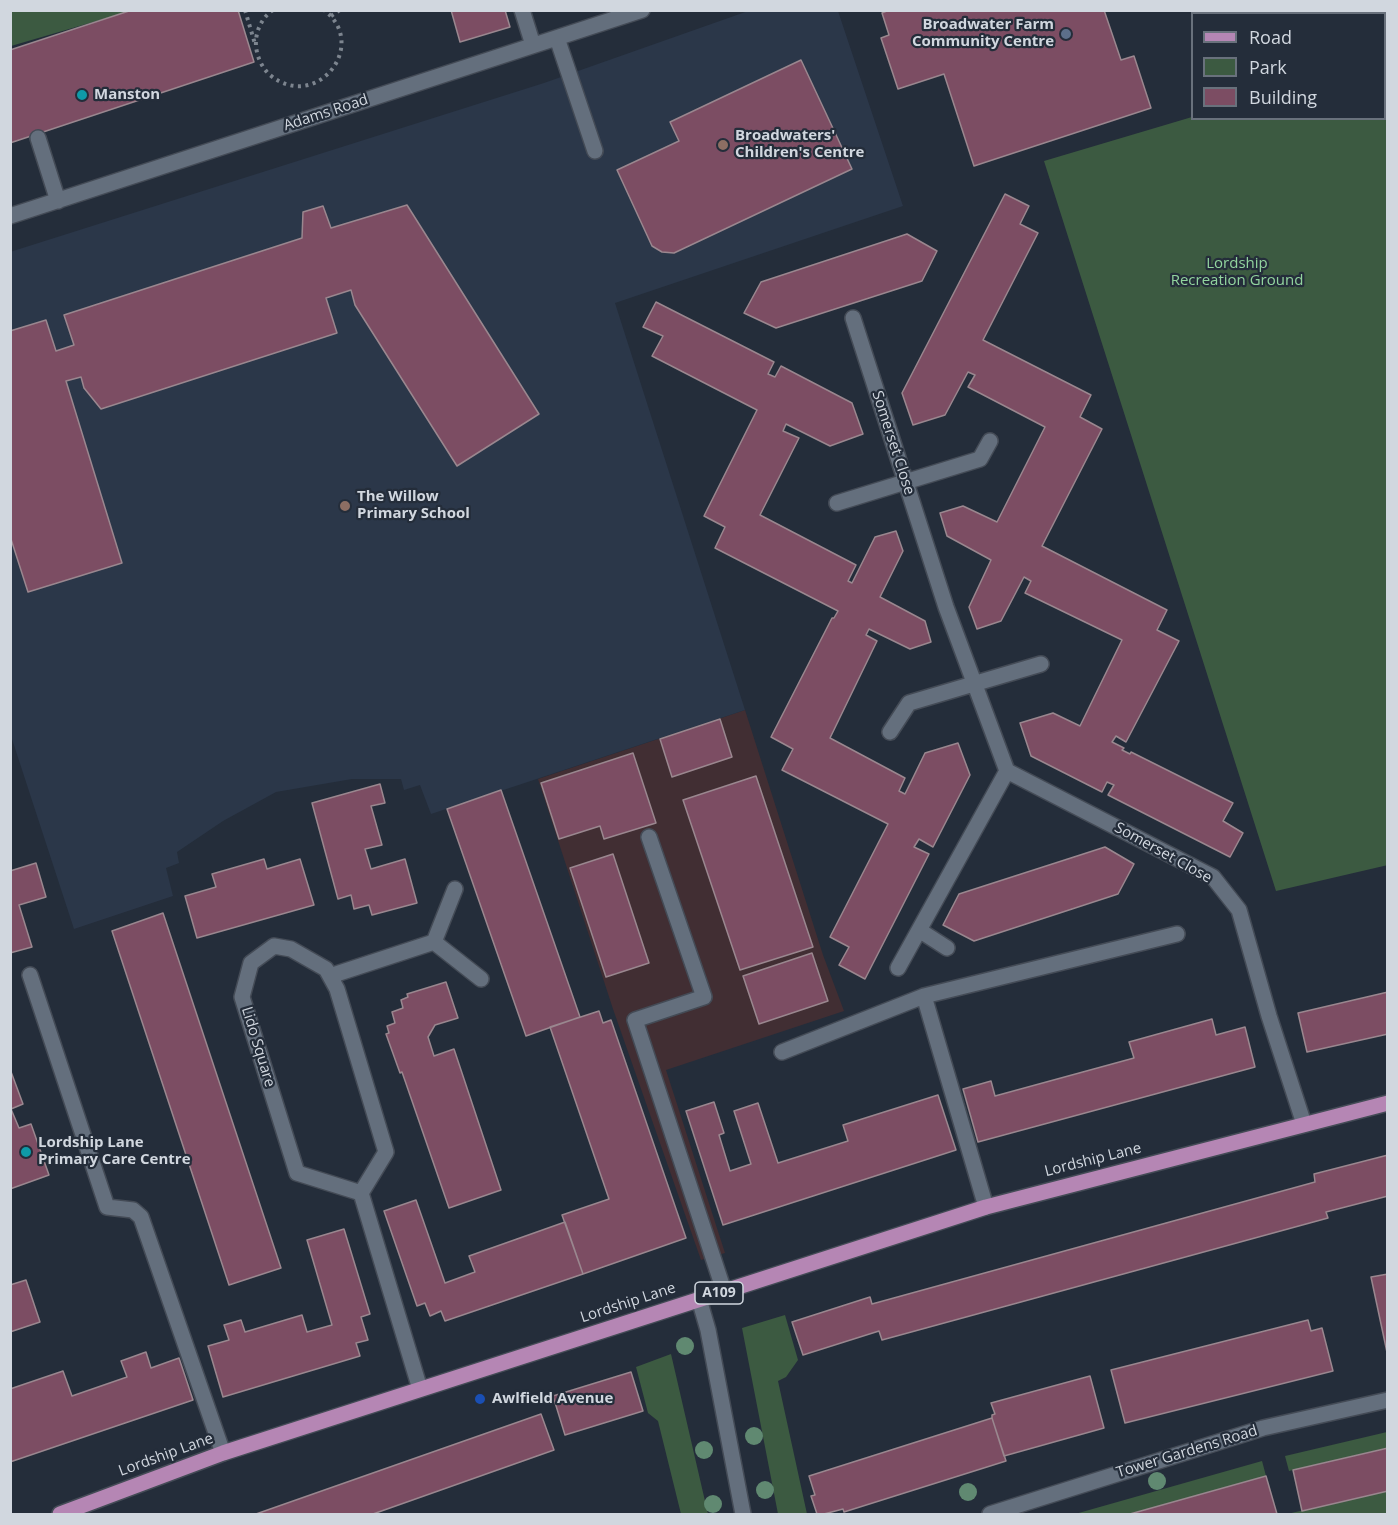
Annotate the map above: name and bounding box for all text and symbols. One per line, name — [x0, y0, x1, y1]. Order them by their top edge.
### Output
legend — [1191, 12, 1386, 120]
place label: Broadwater Farm Community Centre — [912, 16, 1054, 51]
text: Road — [1249, 25, 1292, 49]
marker: Broadwater Farm Community Centre — [1059, 27, 1073, 41]
text: Park — [1249, 55, 1287, 79]
text: Building — [1249, 85, 1317, 109]
place label: Manston — [94, 86, 160, 104]
marker: Manston — [75, 88, 89, 102]
street label: Adams Road — [282, 91, 370, 135]
place label: Broadwaters' Children's Centre — [735, 127, 864, 162]
marker: Broadwaters' Children's Centre — [716, 138, 730, 152]
park label: Lordship Recreation Ground — [1171, 255, 1303, 290]
street label: Somerset Close — [868, 389, 918, 497]
place label: The Willow Primary School — [357, 488, 470, 523]
marker: The Willow Primary School — [338, 499, 352, 513]
street label: Somerset Close — [1111, 819, 1215, 887]
street label: Lido Square — [237, 1005, 279, 1089]
place label: Lordship Lane Primary Care Centre — [38, 1134, 190, 1169]
street label: Lordship Lane — [1043, 1139, 1143, 1181]
marker: Lordship Lane Primary Care Centre — [19, 1145, 33, 1159]
street label: Lordship Lane — [578, 1279, 678, 1327]
road number: A109 — [695, 1282, 743, 1304]
place label: Awlfield Avenue — [492, 1390, 613, 1408]
marker: Awlfield Avenue — [473, 1392, 487, 1406]
street label: Tower Gardens Road — [1114, 1422, 1260, 1482]
street label: Lordship Lane — [116, 1430, 216, 1480]

